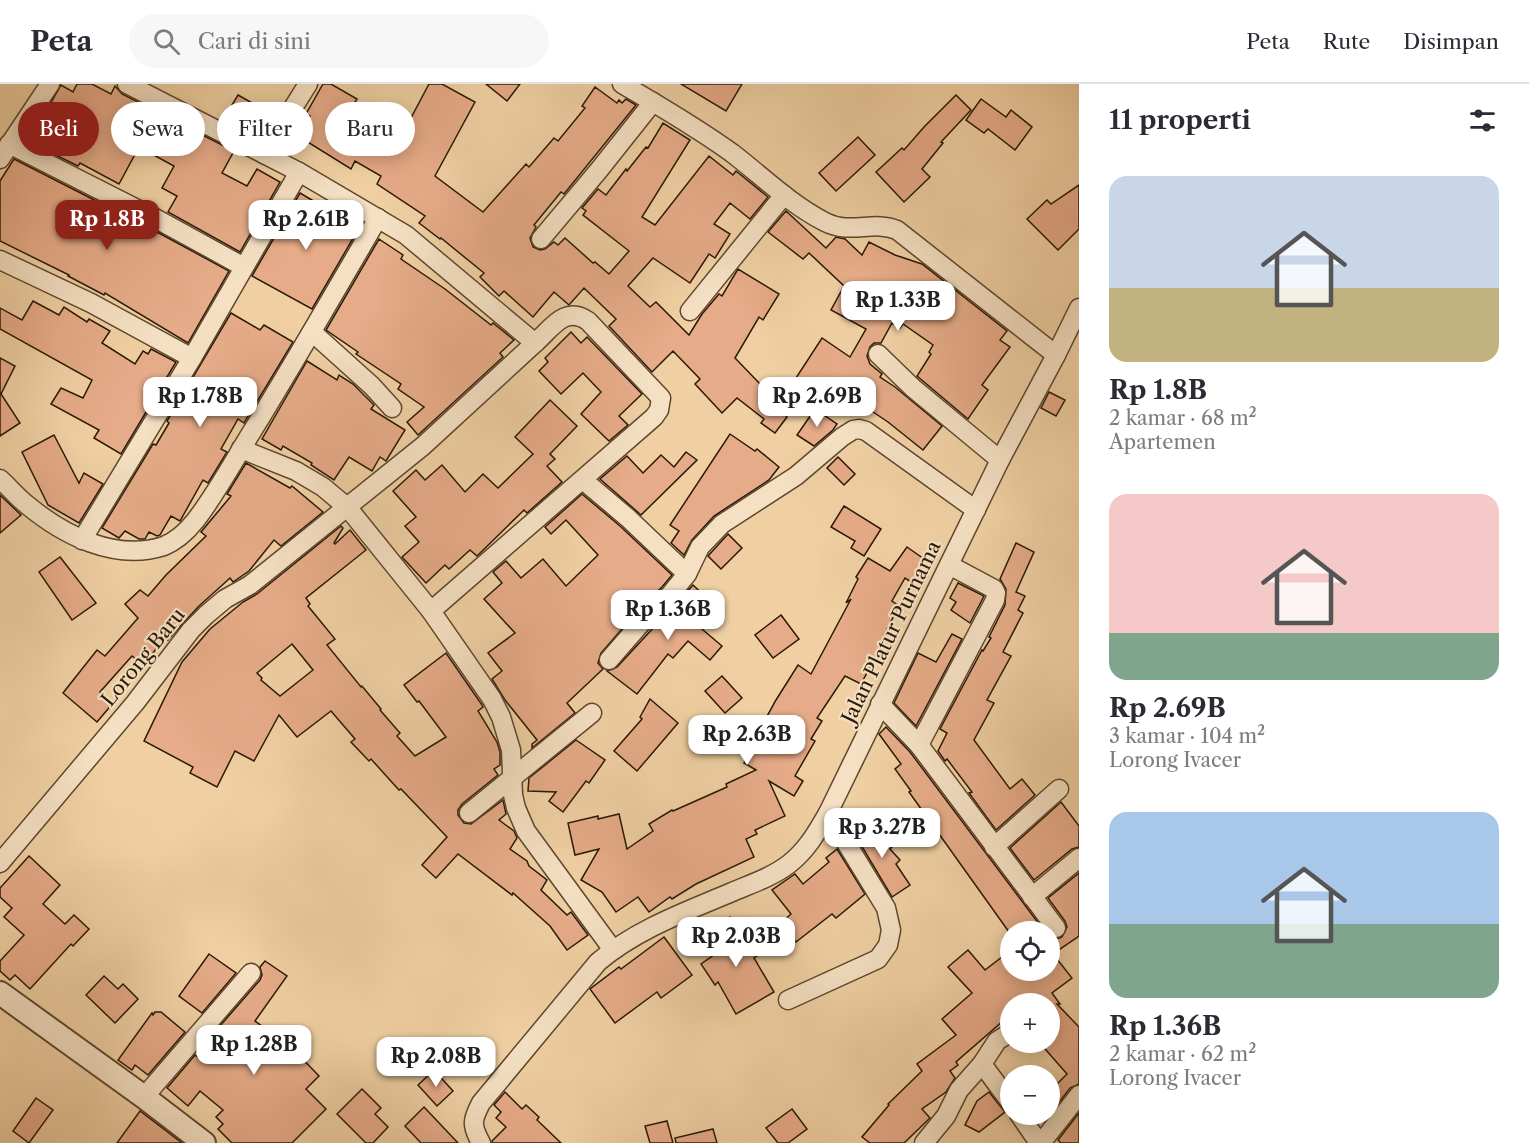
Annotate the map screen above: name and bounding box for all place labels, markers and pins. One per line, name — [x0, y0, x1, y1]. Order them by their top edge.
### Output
pin: Rp 1.8B — [52, 200, 162, 251]
pin: Rp 2.61B — [244, 200, 368, 251]
pin: Rp 1.33B — [836, 281, 960, 332]
pin: Rp 1.78B — [138, 377, 262, 428]
pin: Rp 2.69B — [755, 377, 879, 428]
pin: Rp 1.36B — [606, 590, 730, 641]
pin: Rp 2.63B — [685, 715, 809, 766]
pin: Rp 3.27B — [820, 808, 944, 859]
pin: Rp 2.03B — [674, 917, 798, 968]
pin: Rp 1.28B — [192, 1025, 316, 1076]
pin: Rp 2.08B — [374, 1037, 498, 1088]

